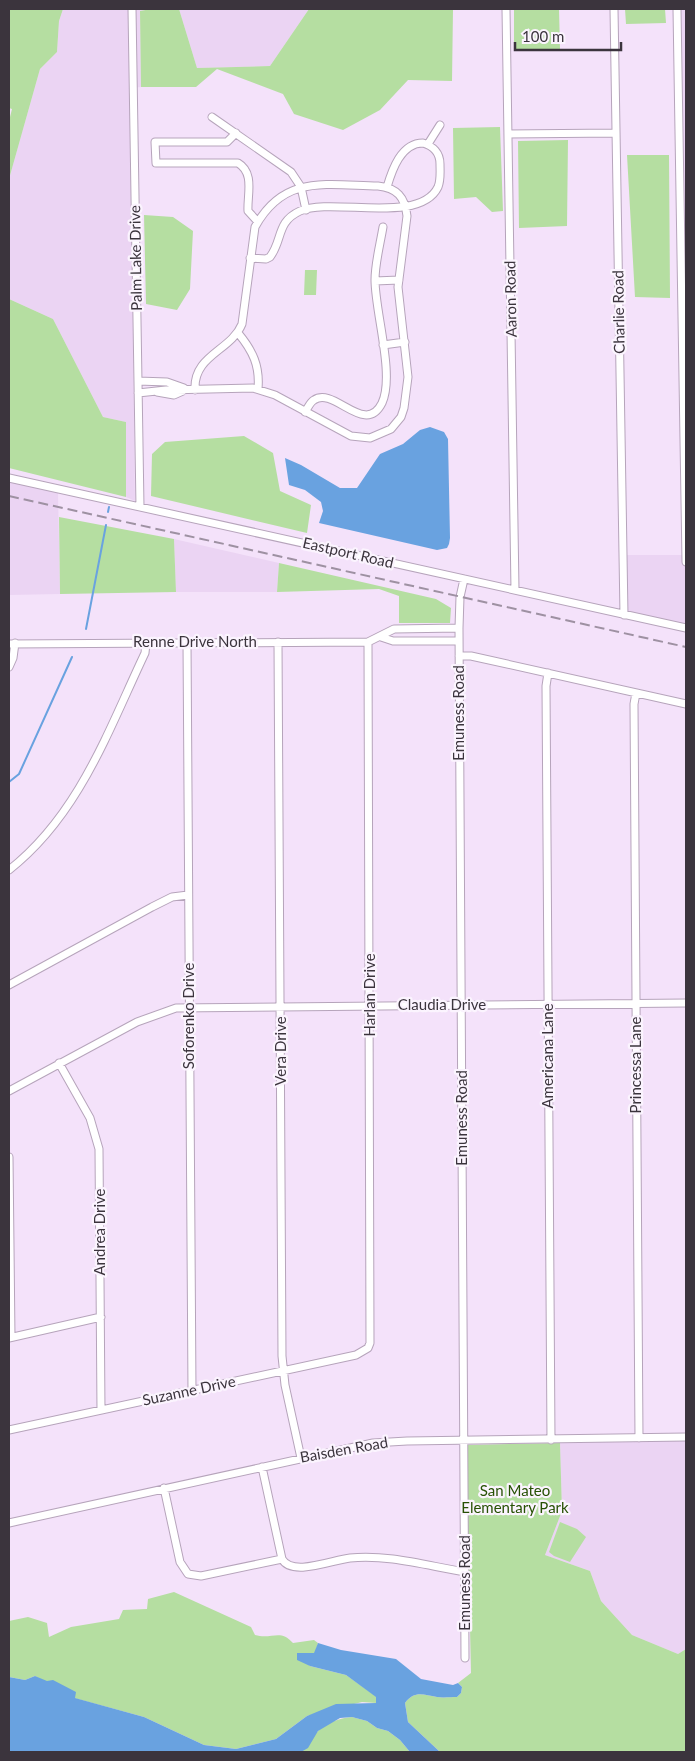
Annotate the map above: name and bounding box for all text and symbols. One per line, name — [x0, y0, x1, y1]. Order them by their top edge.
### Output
scale bar — [515, 20, 621, 52]
text: 100 m — [522, 27, 564, 45]
street label: Palm Lake Drive — [125, 205, 145, 311]
street label: Aaron Road — [500, 260, 520, 338]
street label: Charlie Road — [608, 270, 628, 354]
street label: Eastport Road — [301, 533, 395, 571]
street label: Renne Drive North — [133, 632, 257, 650]
street label: Emuness Road — [449, 665, 467, 761]
street label: Harlan Drive — [360, 953, 378, 1037]
street label: Soforenko Drive — [179, 963, 197, 1069]
street label: Claudia Drive — [398, 995, 486, 1013]
street label: Americana Lane — [538, 1003, 556, 1109]
street label: Vera Drive — [271, 1016, 289, 1086]
street label: Princessa Lane — [626, 1016, 644, 1113]
street label: Emuness Road — [452, 1070, 470, 1166]
street label: Andrea Drive — [90, 1188, 108, 1276]
street label: Suzanne Drive — [141, 1371, 237, 1409]
street label: Baisden Road — [298, 1432, 389, 1466]
park label: San Mateo Elementary Park — [461, 1481, 569, 1516]
street label: Emuness Road — [455, 1535, 473, 1631]

